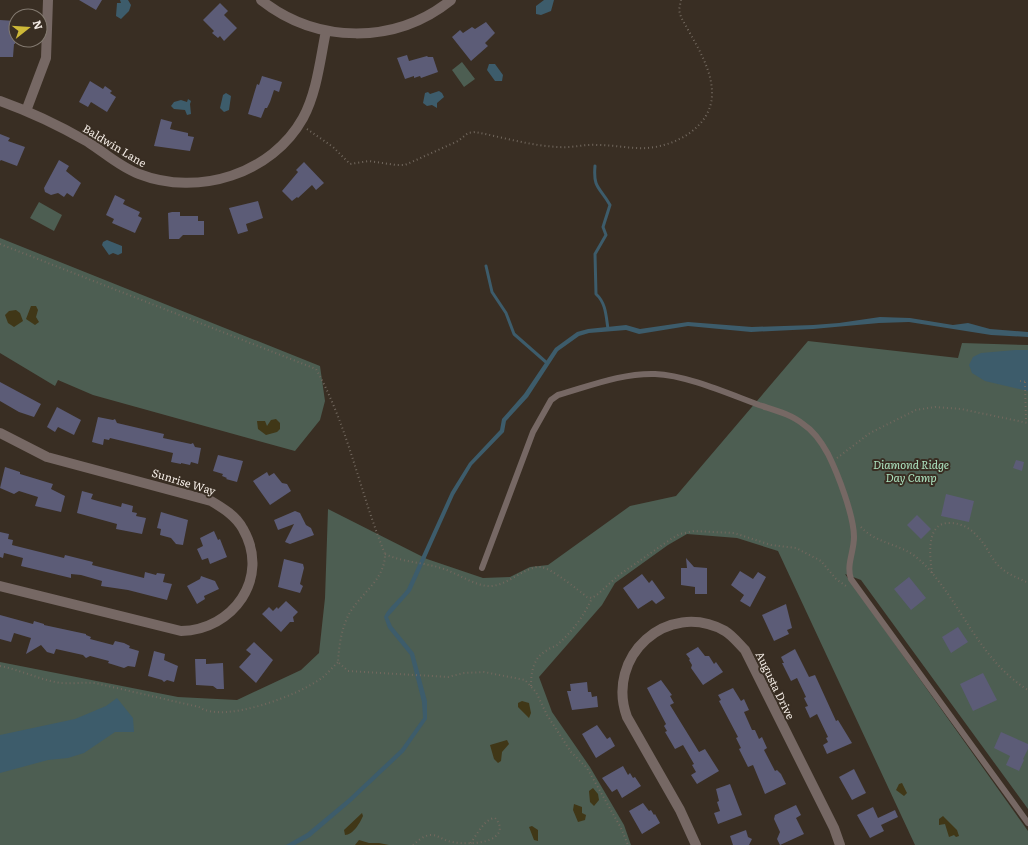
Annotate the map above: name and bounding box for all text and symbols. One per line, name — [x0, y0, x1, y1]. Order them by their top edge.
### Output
north arrow — [8, 8, 48, 48]
text: N — [30, 18, 48, 32]
street label: Baldwin Lane — [80, 120, 150, 170]
park label: Diamond Ridge Day Camp — [873, 456, 949, 485]
street label: Sunrise Way — [150, 464, 218, 498]
street label: Augusta Drive — [753, 648, 800, 722]

